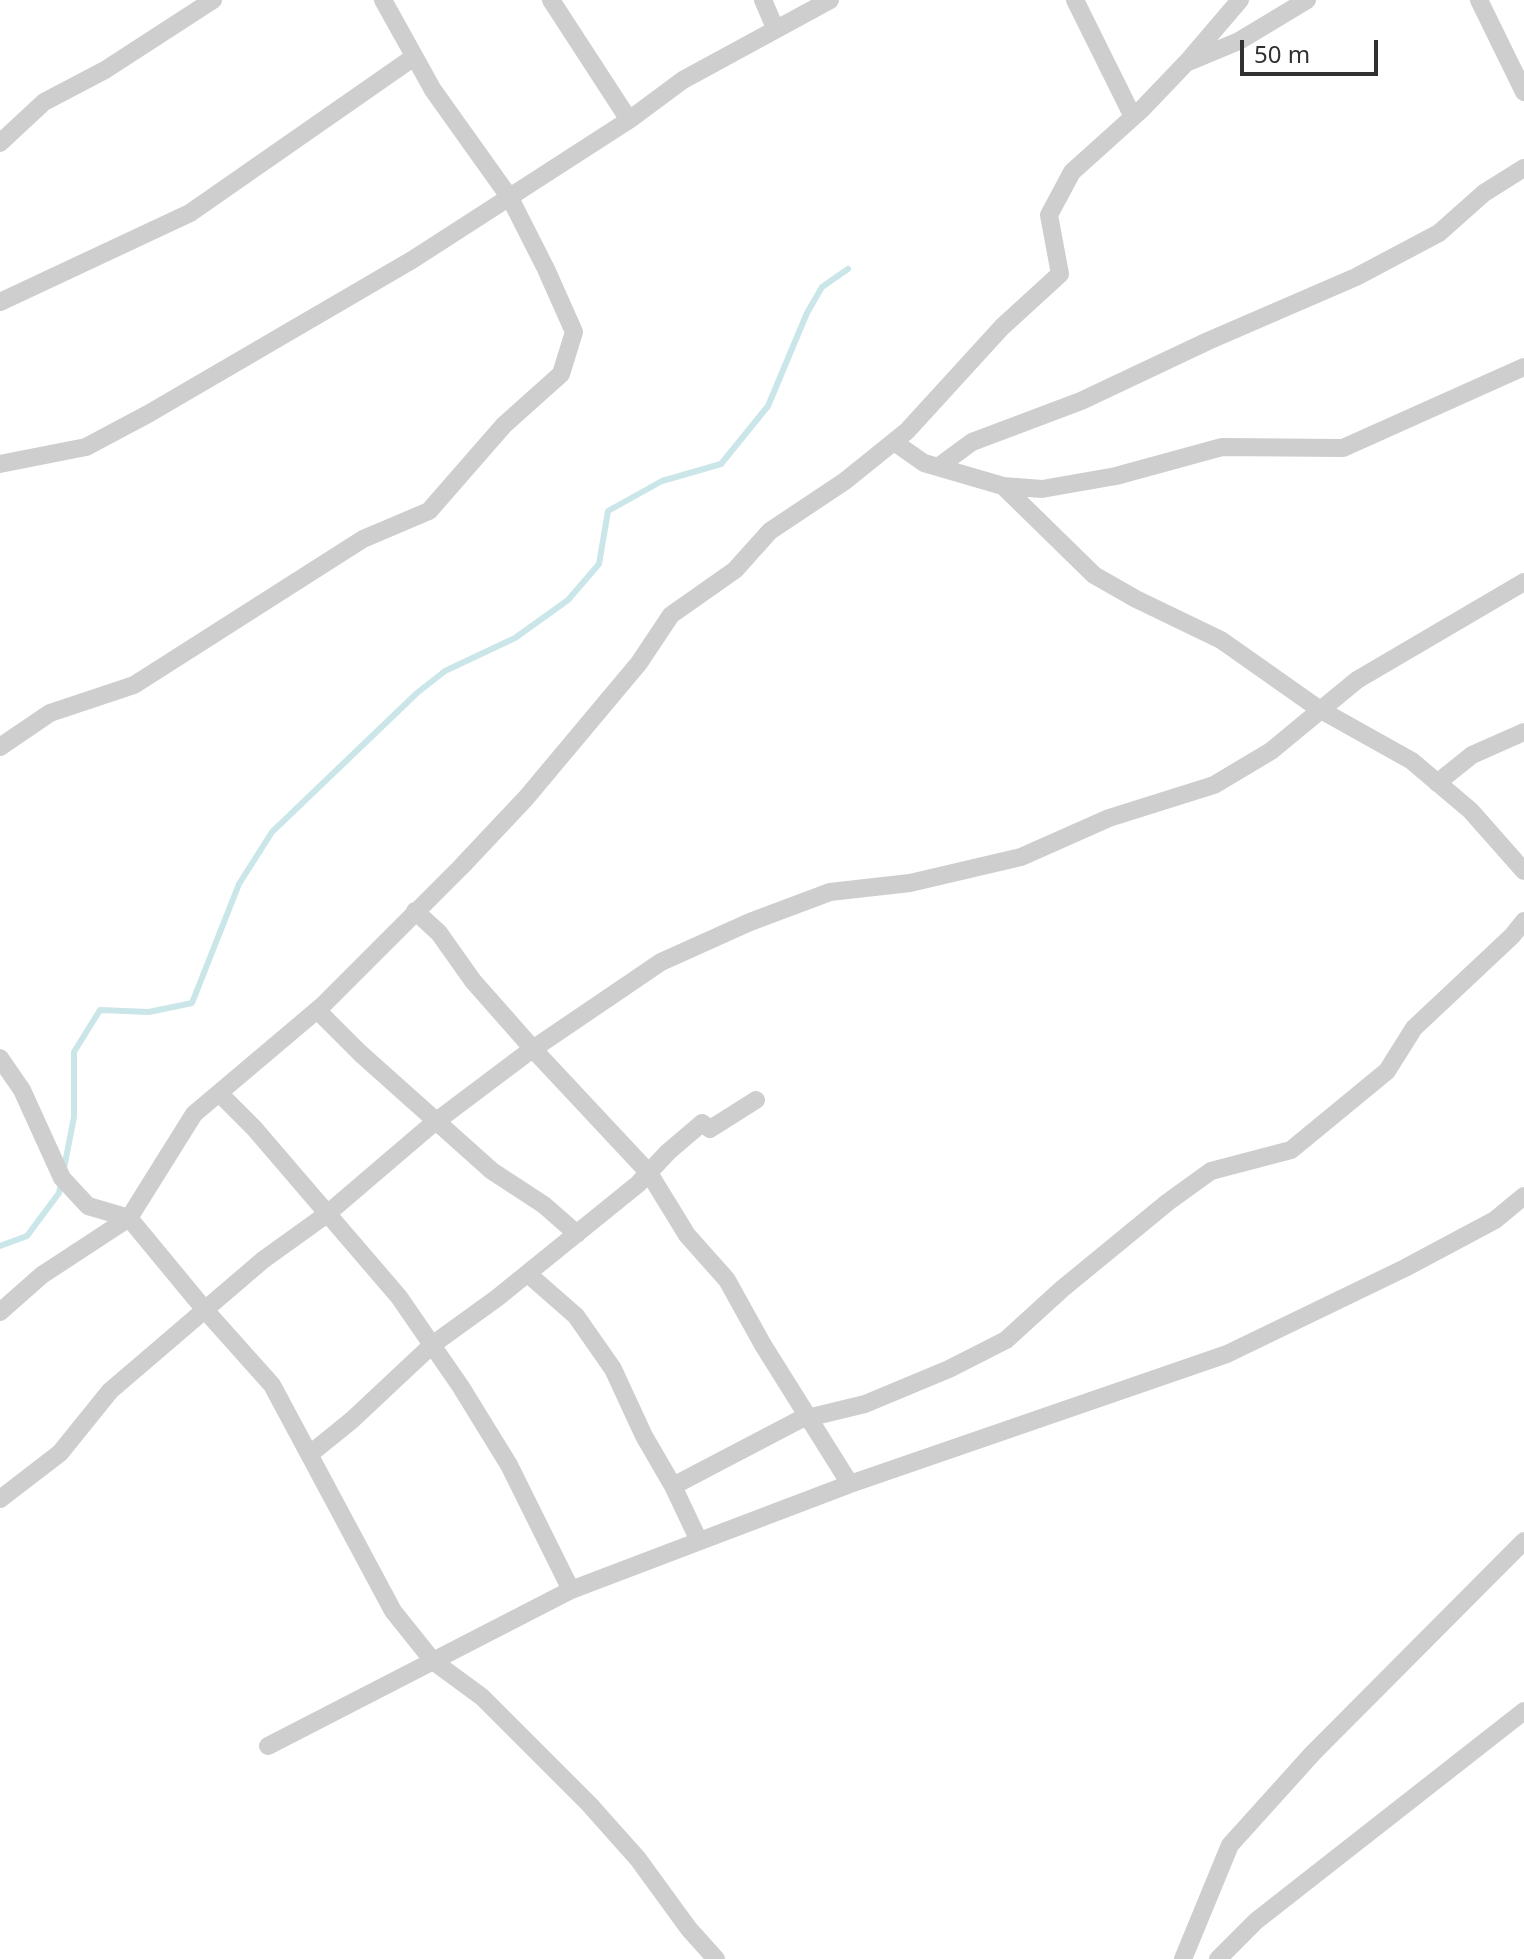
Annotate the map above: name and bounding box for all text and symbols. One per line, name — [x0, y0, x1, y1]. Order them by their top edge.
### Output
scale bar — [1244, 24, 1382, 74]
text: 50 m — [1254, 37, 1310, 70]

